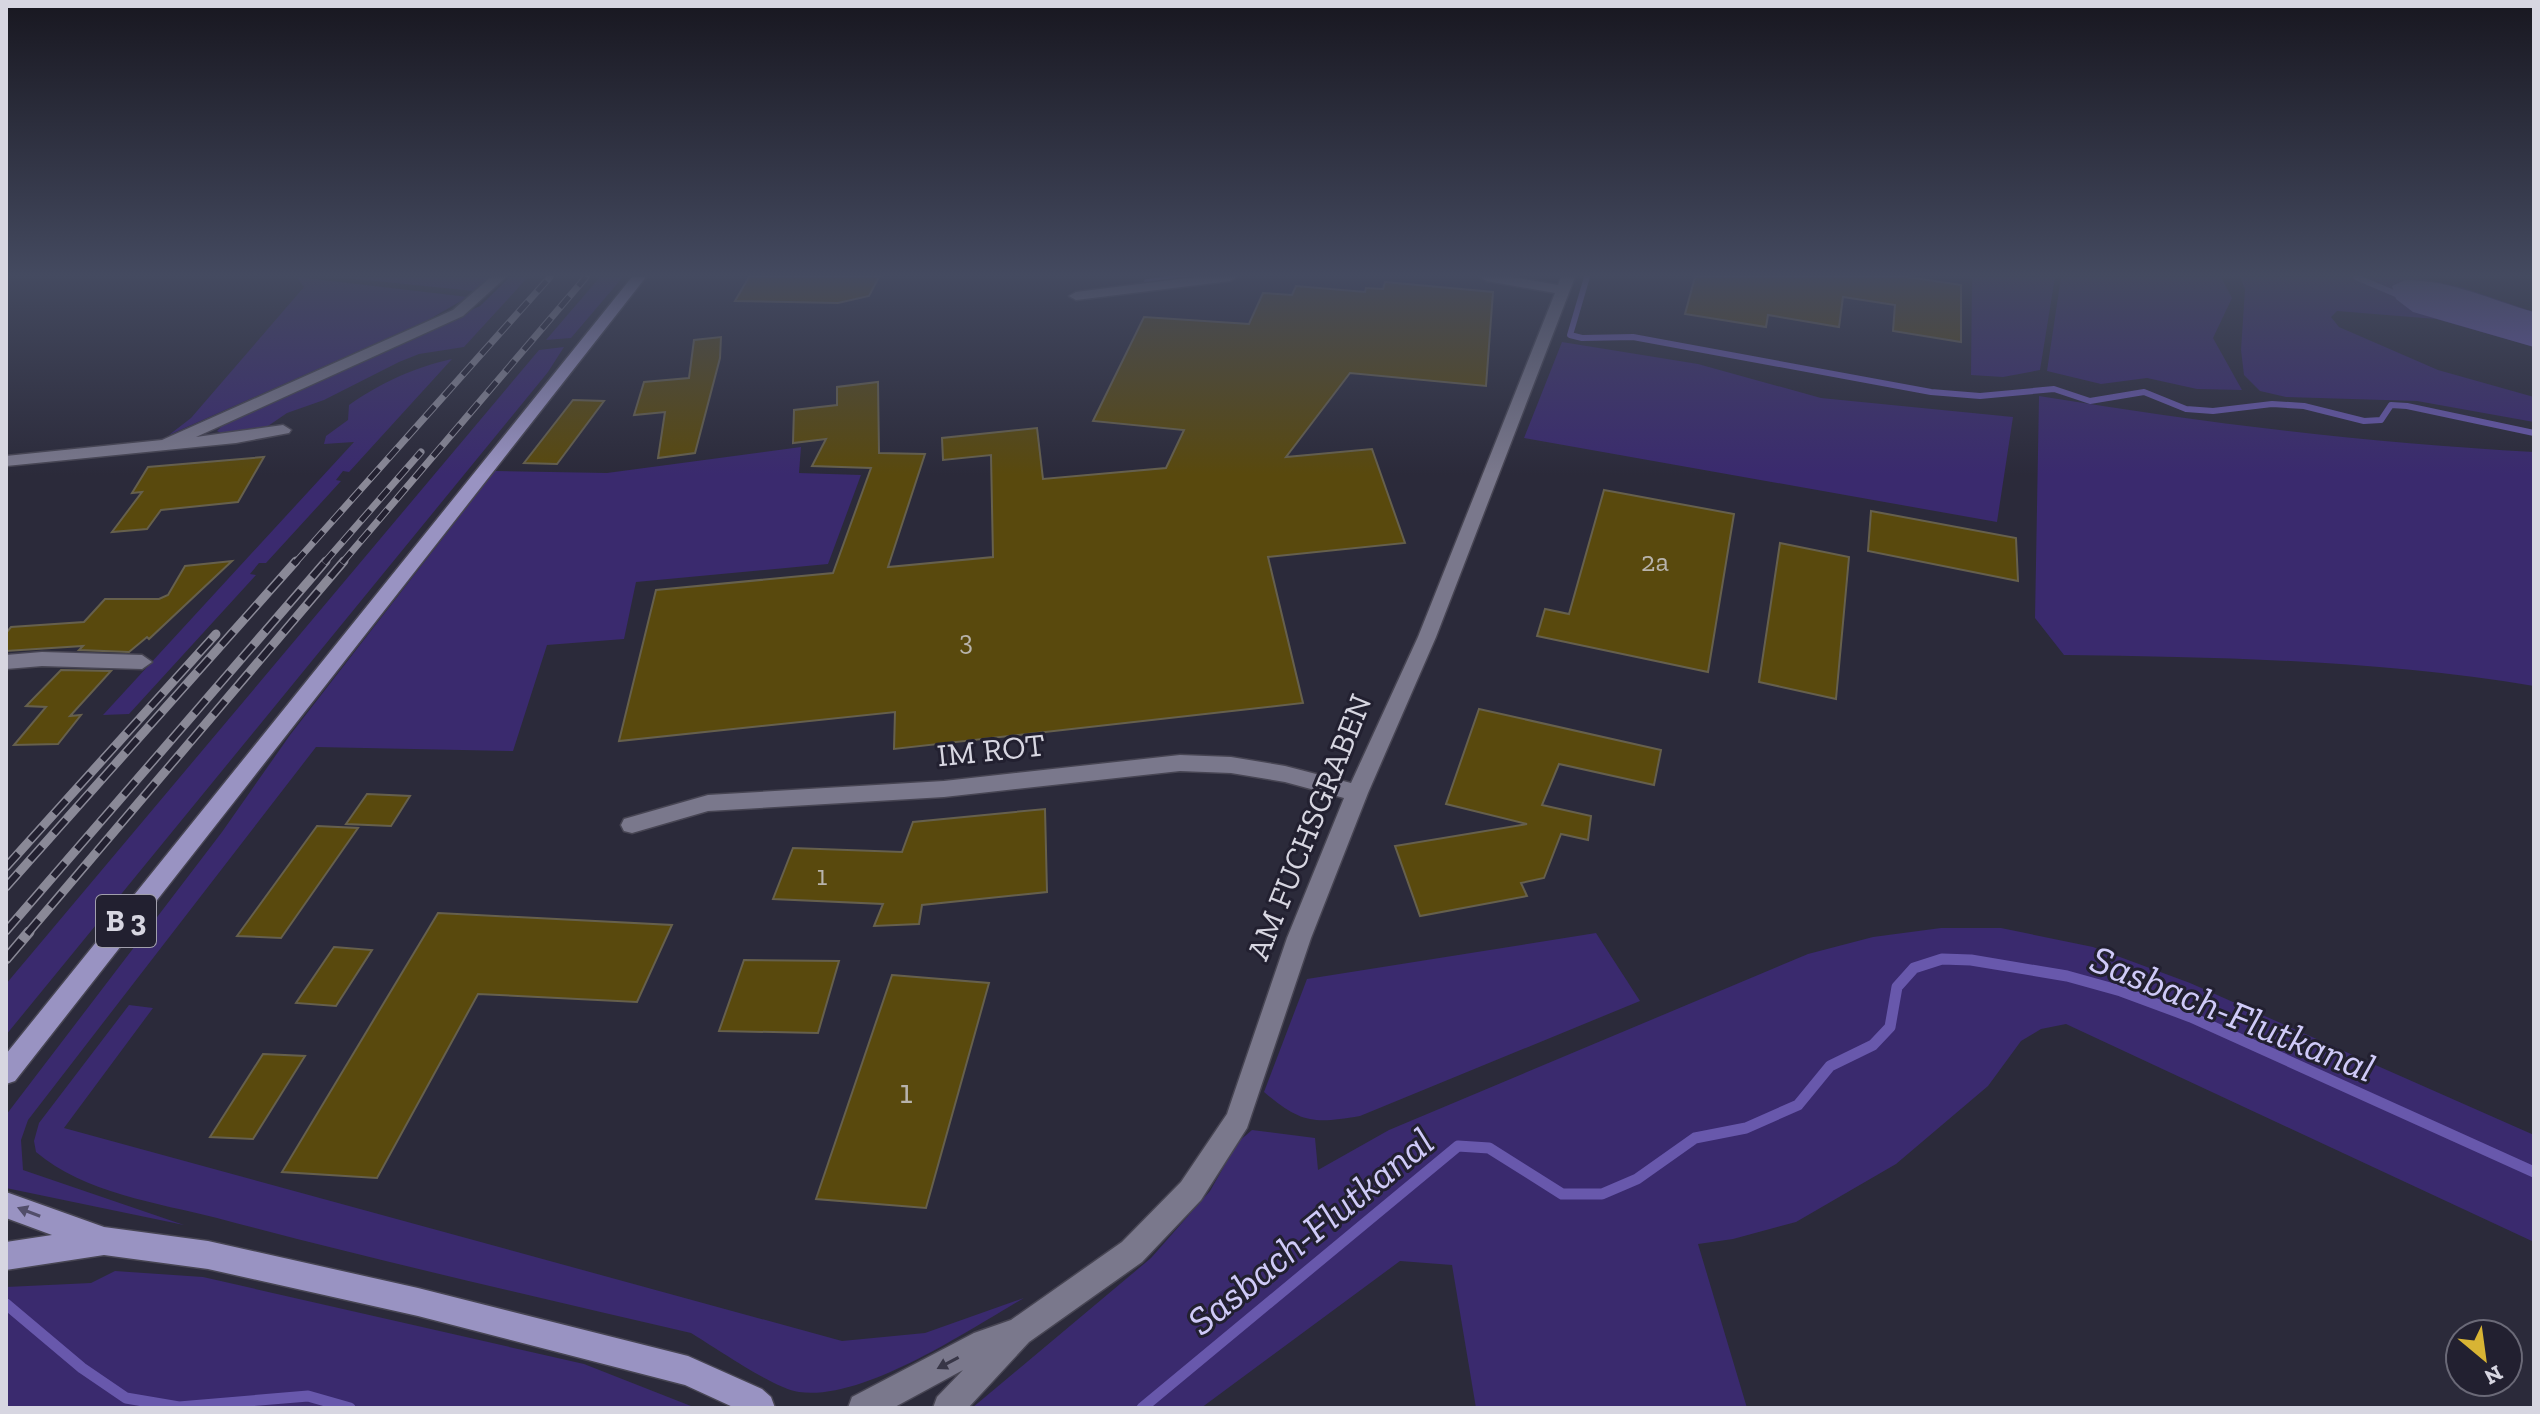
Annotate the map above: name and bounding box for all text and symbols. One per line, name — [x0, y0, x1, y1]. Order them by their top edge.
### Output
house number: 2a — [1641, 545, 1669, 578]
house number: 3 — [959, 624, 973, 657]
street label: AM FUCHSGRABEN — [1238, 689, 1380, 965]
street label: IM ROT — [935, 725, 1047, 775]
house number: 1 — [817, 859, 828, 892]
road number: B 3 — [96, 895, 156, 947]
water label: Sasbach-Flutkanal — [2084, 934, 2382, 1092]
house number: 1 — [899, 1071, 913, 1112]
water label: Sasbach-Flutkanal — [1177, 1117, 1443, 1345]
one-way arrow — [17, 1205, 41, 1218]
north arrow — [2444, 1318, 2524, 1398]
one-way arrow — [937, 1355, 959, 1369]
text: N — [2479, 1359, 2507, 1391]

